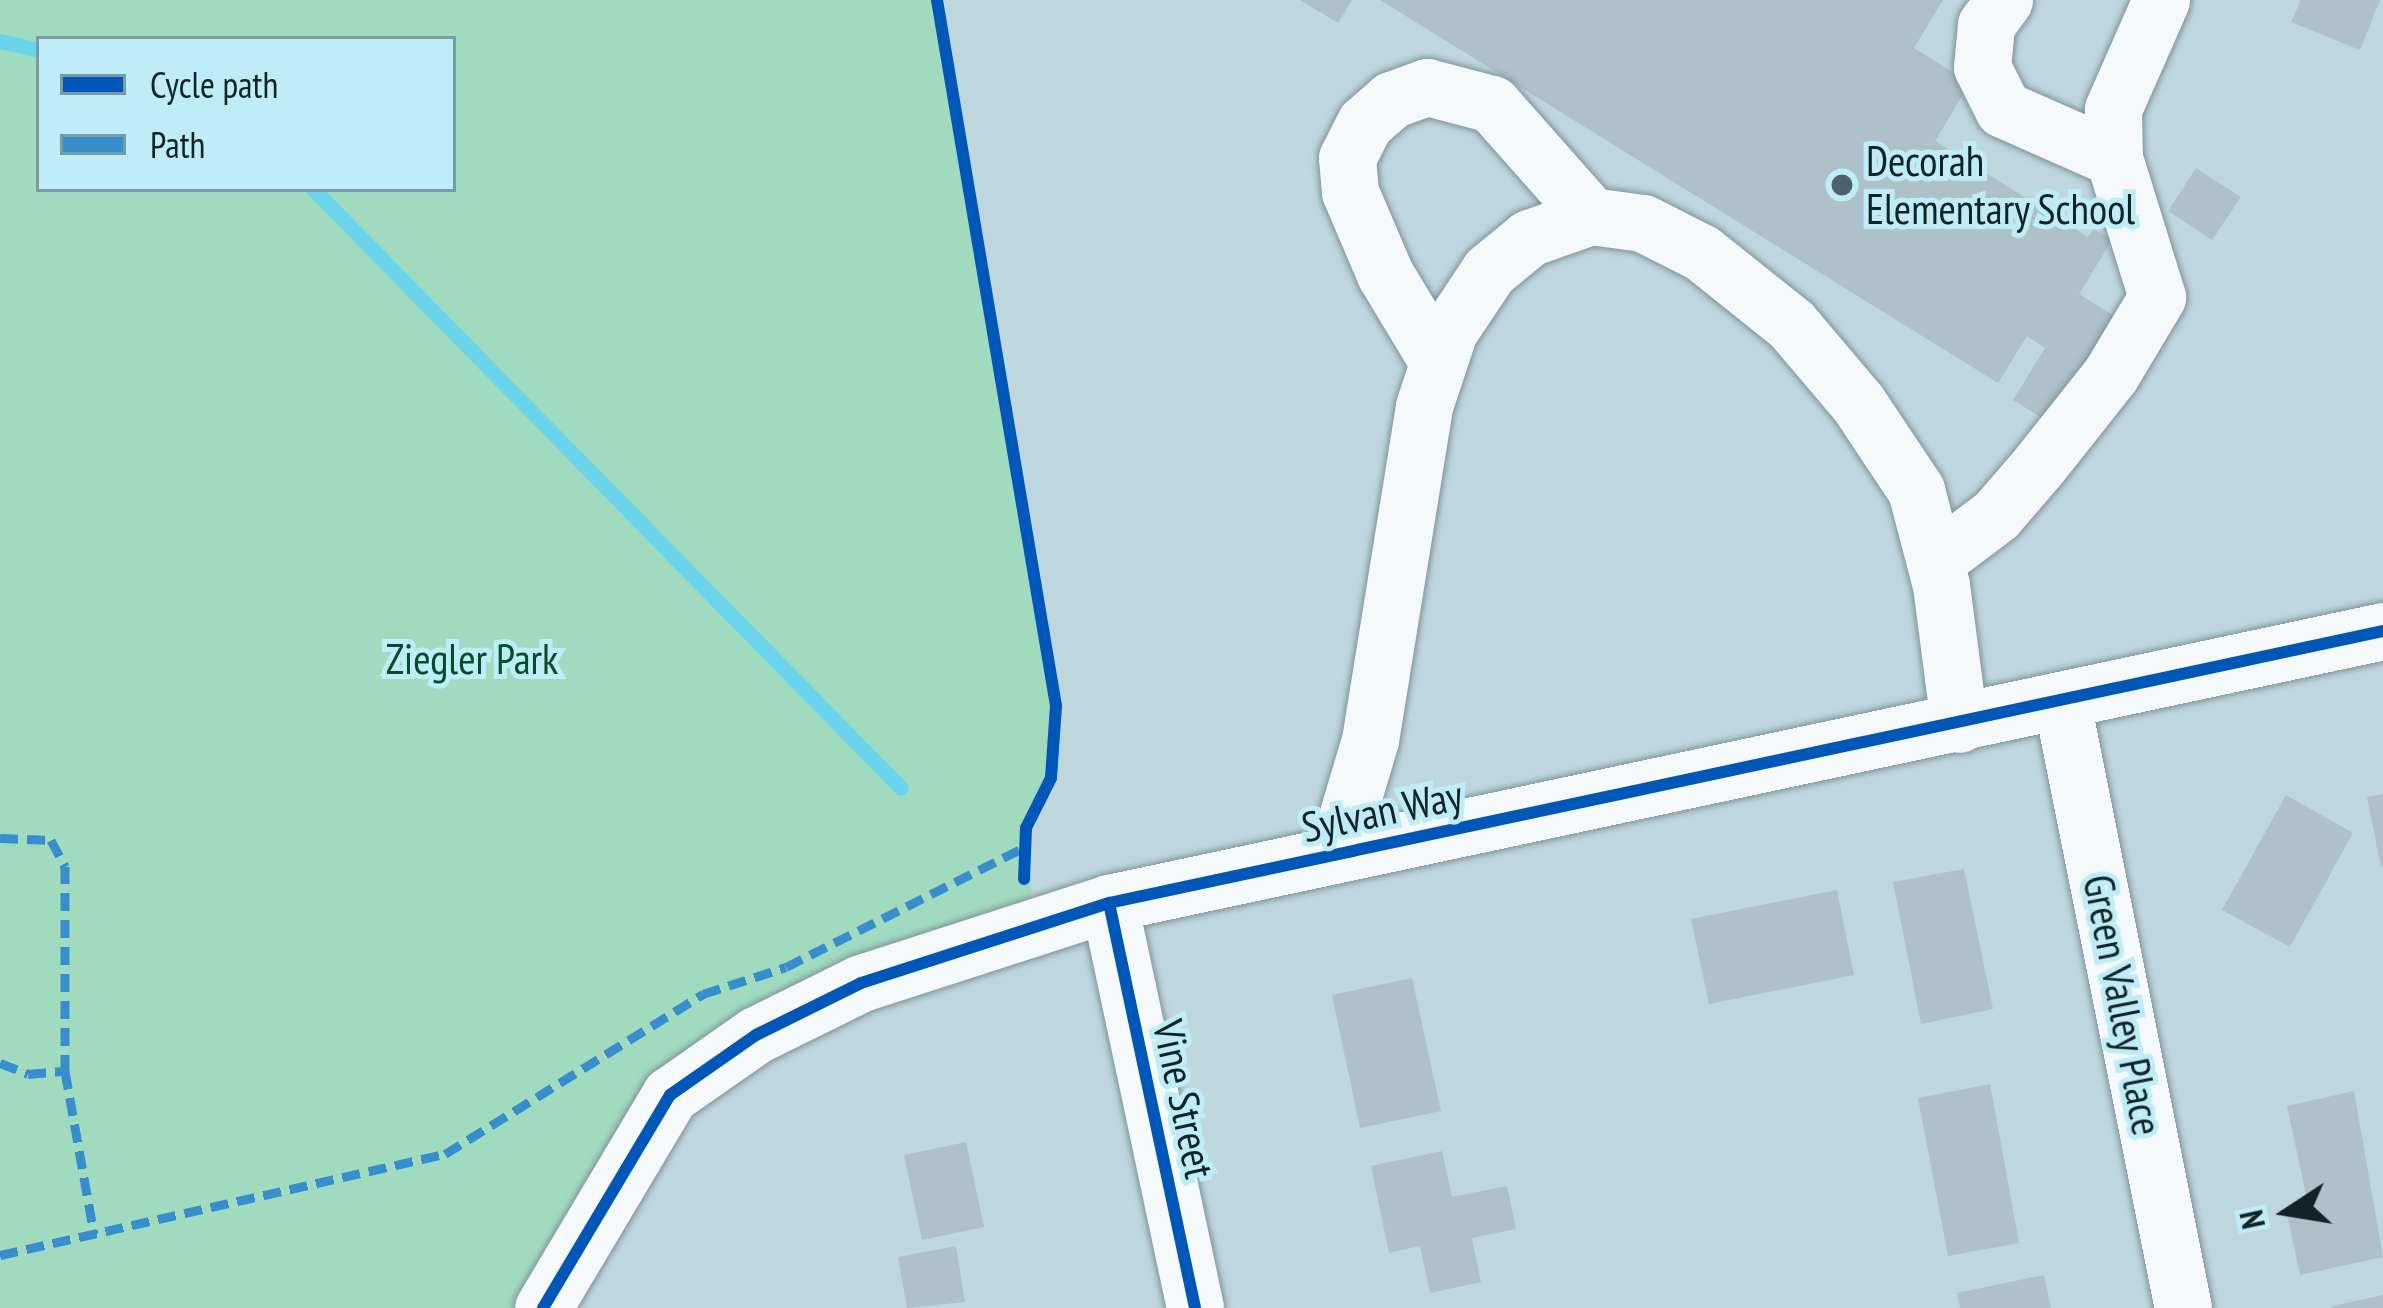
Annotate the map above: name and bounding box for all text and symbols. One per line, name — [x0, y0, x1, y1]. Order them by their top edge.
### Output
legend — [36, 36, 456, 192]
text: Cycle path — [150, 61, 278, 108]
text: Path — [150, 121, 205, 168]
place label: Decorah Elementary School — [1866, 136, 2136, 234]
marker: Decorah Elementary School — [1829, 172, 1855, 198]
park label: Ziegler Park — [386, 634, 558, 684]
street label: Sylvan Way — [1297, 769, 1467, 853]
street label: Green Valley Place — [2073, 869, 2173, 1141]
street label: Vine Street — [1143, 1015, 1225, 1183]
north arrow — [2227, 1152, 2347, 1272]
text: N — [2228, 1206, 2274, 1233]

